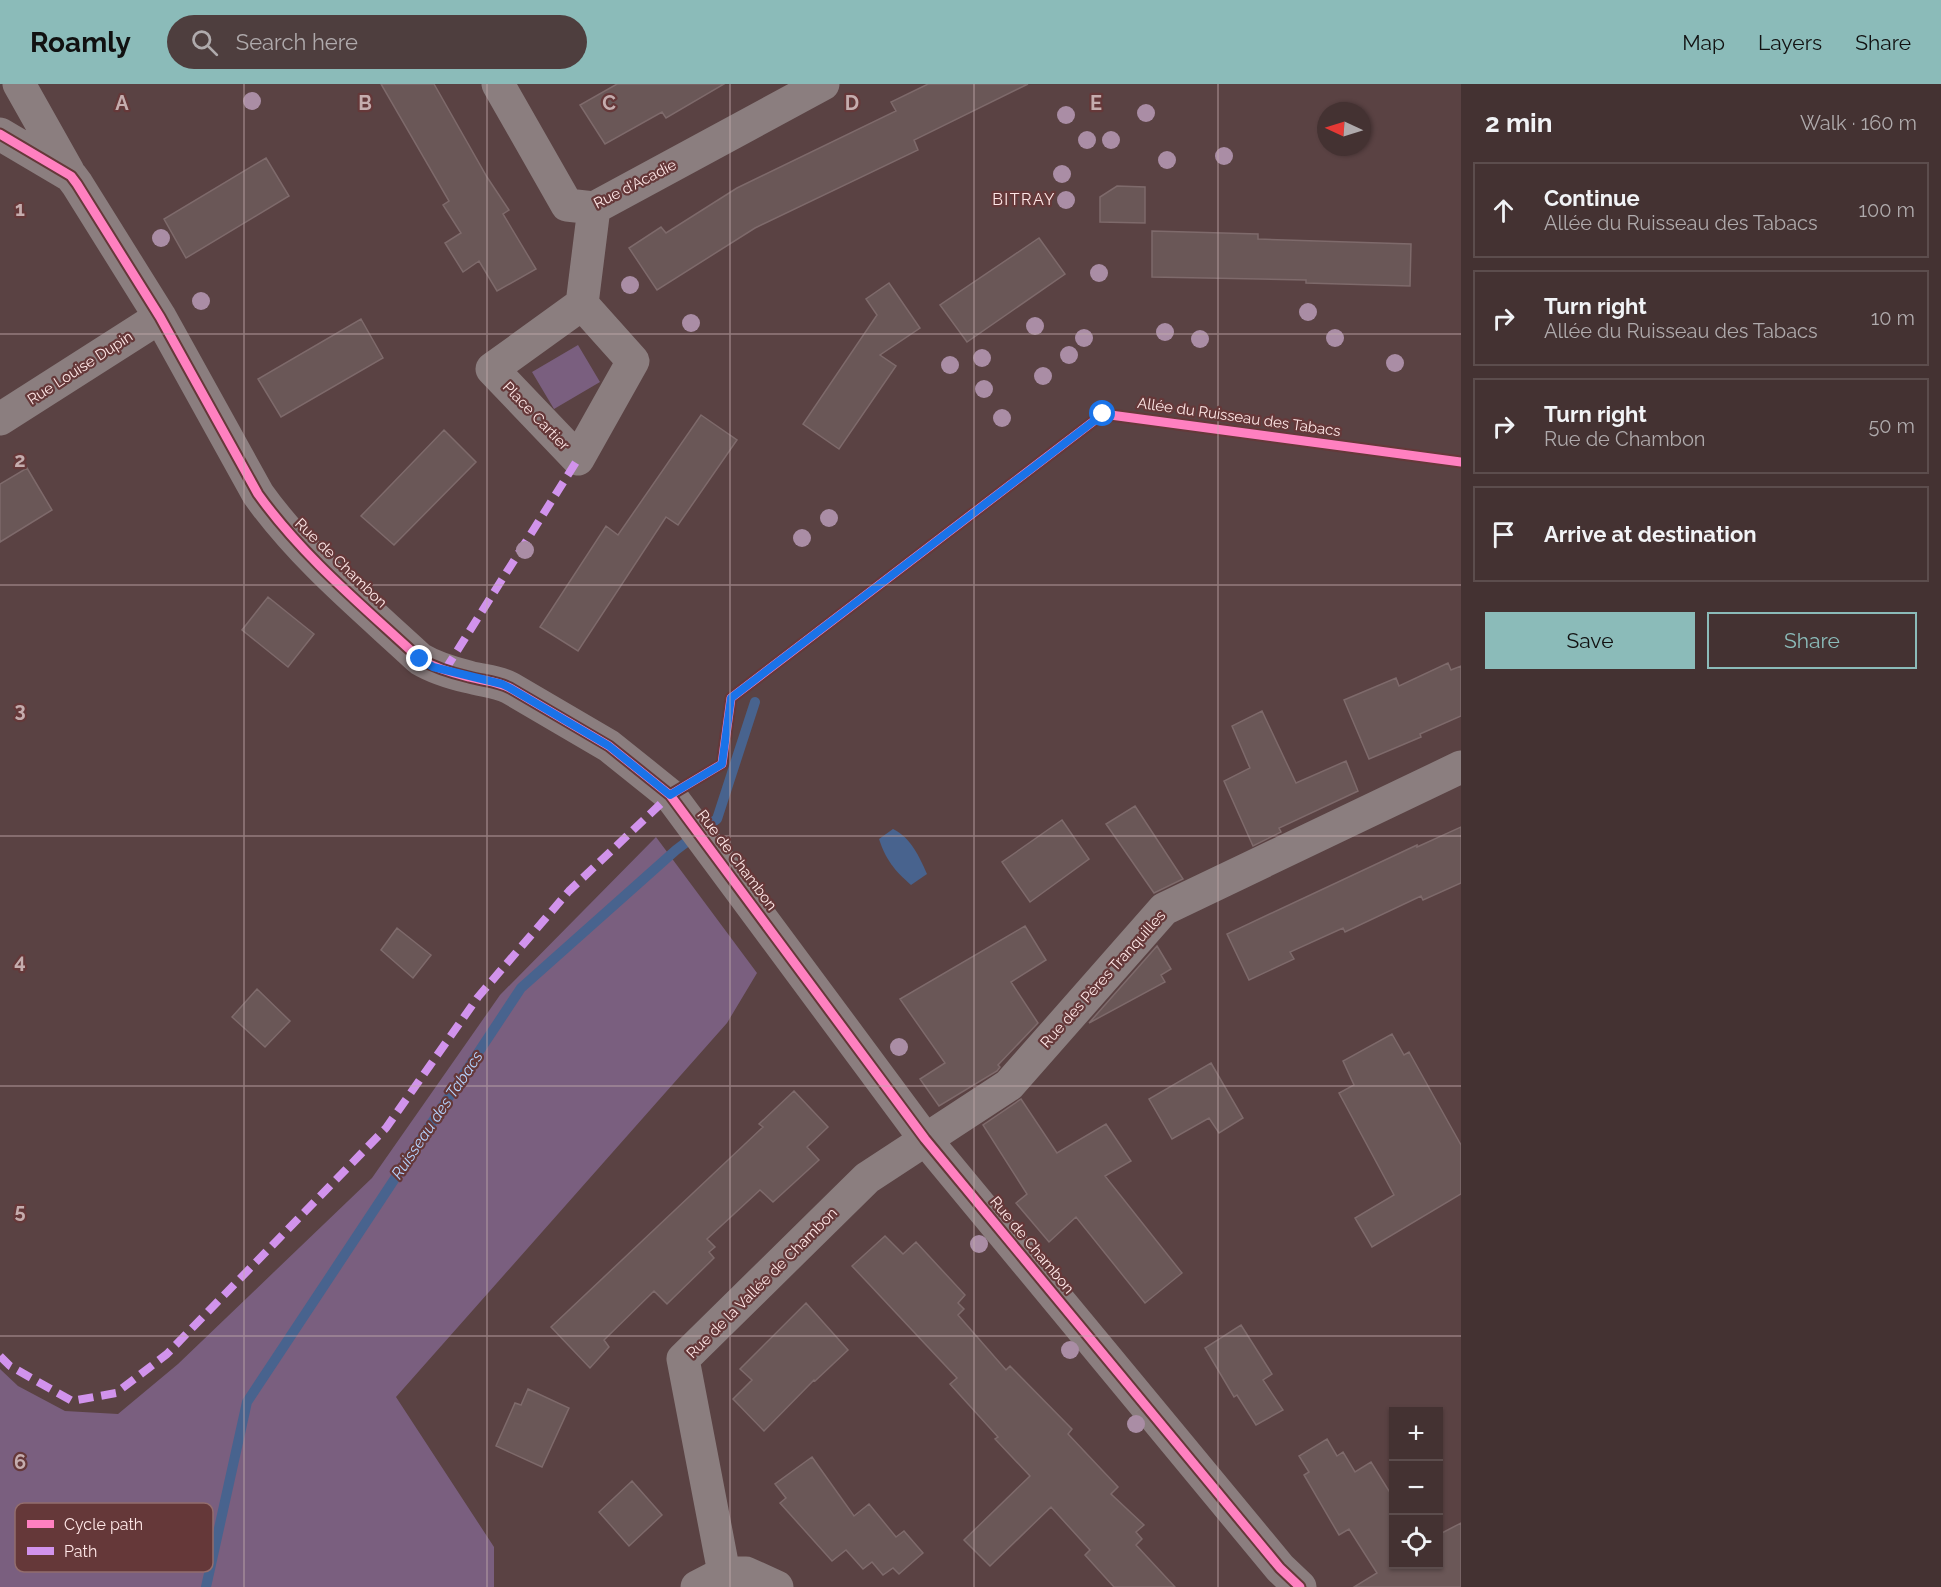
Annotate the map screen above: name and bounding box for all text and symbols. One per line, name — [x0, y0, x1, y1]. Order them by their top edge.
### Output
search box — [167, 15, 587, 69]
text: Roamly — [30, 26, 131, 59]
icon: search — [188, 26, 221, 59]
text: Search here — [236, 29, 358, 55]
text: Map — [1682, 30, 1725, 55]
text: Layers — [1758, 30, 1822, 55]
text: Share — [1855, 30, 1911, 55]
text: A — [115, 91, 129, 115]
text: B — [358, 91, 372, 115]
text: C — [602, 91, 616, 115]
text: D — [845, 91, 859, 115]
text: E — [1090, 91, 1102, 115]
north arrow — [1317, 102, 1371, 156]
text: 2 min — [1485, 108, 1552, 138]
text: Walk · 160 m — [1800, 111, 1917, 135]
street label: Rue d'Acadie — [591, 155, 679, 213]
text: Continue — [1544, 185, 1640, 211]
district label: BITRAY — [992, 190, 1056, 209]
icon: ahead — [1487, 194, 1520, 227]
text: 1 — [15, 197, 25, 221]
text: 100 m — [1858, 198, 1915, 222]
text: Allée du Ruisseau des Tabacs — [1544, 211, 1818, 235]
text: Turn right — [1544, 293, 1647, 319]
icon: right — [1487, 302, 1520, 335]
text: 10 m — [1871, 306, 1915, 330]
text: Allée du Ruisseau des Tabacs — [1544, 319, 1818, 343]
street label: Rue Louise Dupin — [24, 327, 136, 409]
street label: Place Cartier — [499, 378, 574, 455]
street label: Allée du Ruisseau des Tabacs — [1136, 394, 1342, 440]
route start — [1089, 400, 1115, 426]
text: Turn right — [1544, 401, 1647, 427]
icon: right — [1487, 410, 1520, 443]
text: 50 m — [1868, 414, 1915, 438]
text: Rue de Chambon — [1544, 427, 1705, 451]
text: 2 — [14, 448, 26, 472]
street label: Rue de Chambon — [291, 514, 391, 612]
icon: arrive — [1487, 518, 1520, 551]
text: Arrive at destination — [1544, 521, 1757, 547]
button: Save — [1485, 612, 1695, 669]
button: Share — [1707, 612, 1917, 669]
route end — [406, 645, 432, 671]
text: 3 — [14, 698, 26, 722]
street label: Rue de Chambon — [693, 806, 781, 914]
street label: Rue des Pères Tranquilles — [1037, 907, 1169, 1051]
text: 4 — [14, 949, 26, 973]
water label: Ruisseau des Tabacs — [387, 1047, 487, 1182]
street label: Rue de Chambon — [986, 1193, 1078, 1297]
text: 5 — [14, 1199, 26, 1223]
street label: Rue de la Vallée de Chambon — [683, 1204, 841, 1362]
map controls — [1389, 1407, 1443, 1569]
button: + — [1389, 1407, 1443, 1461]
text: 6 — [14, 1450, 26, 1474]
button: − — [1389, 1461, 1443, 1515]
legend — [15, 1503, 213, 1572]
text: Cycle path — [64, 1515, 143, 1534]
button: locate — [1389, 1515, 1443, 1569]
text: Path — [64, 1542, 97, 1561]

